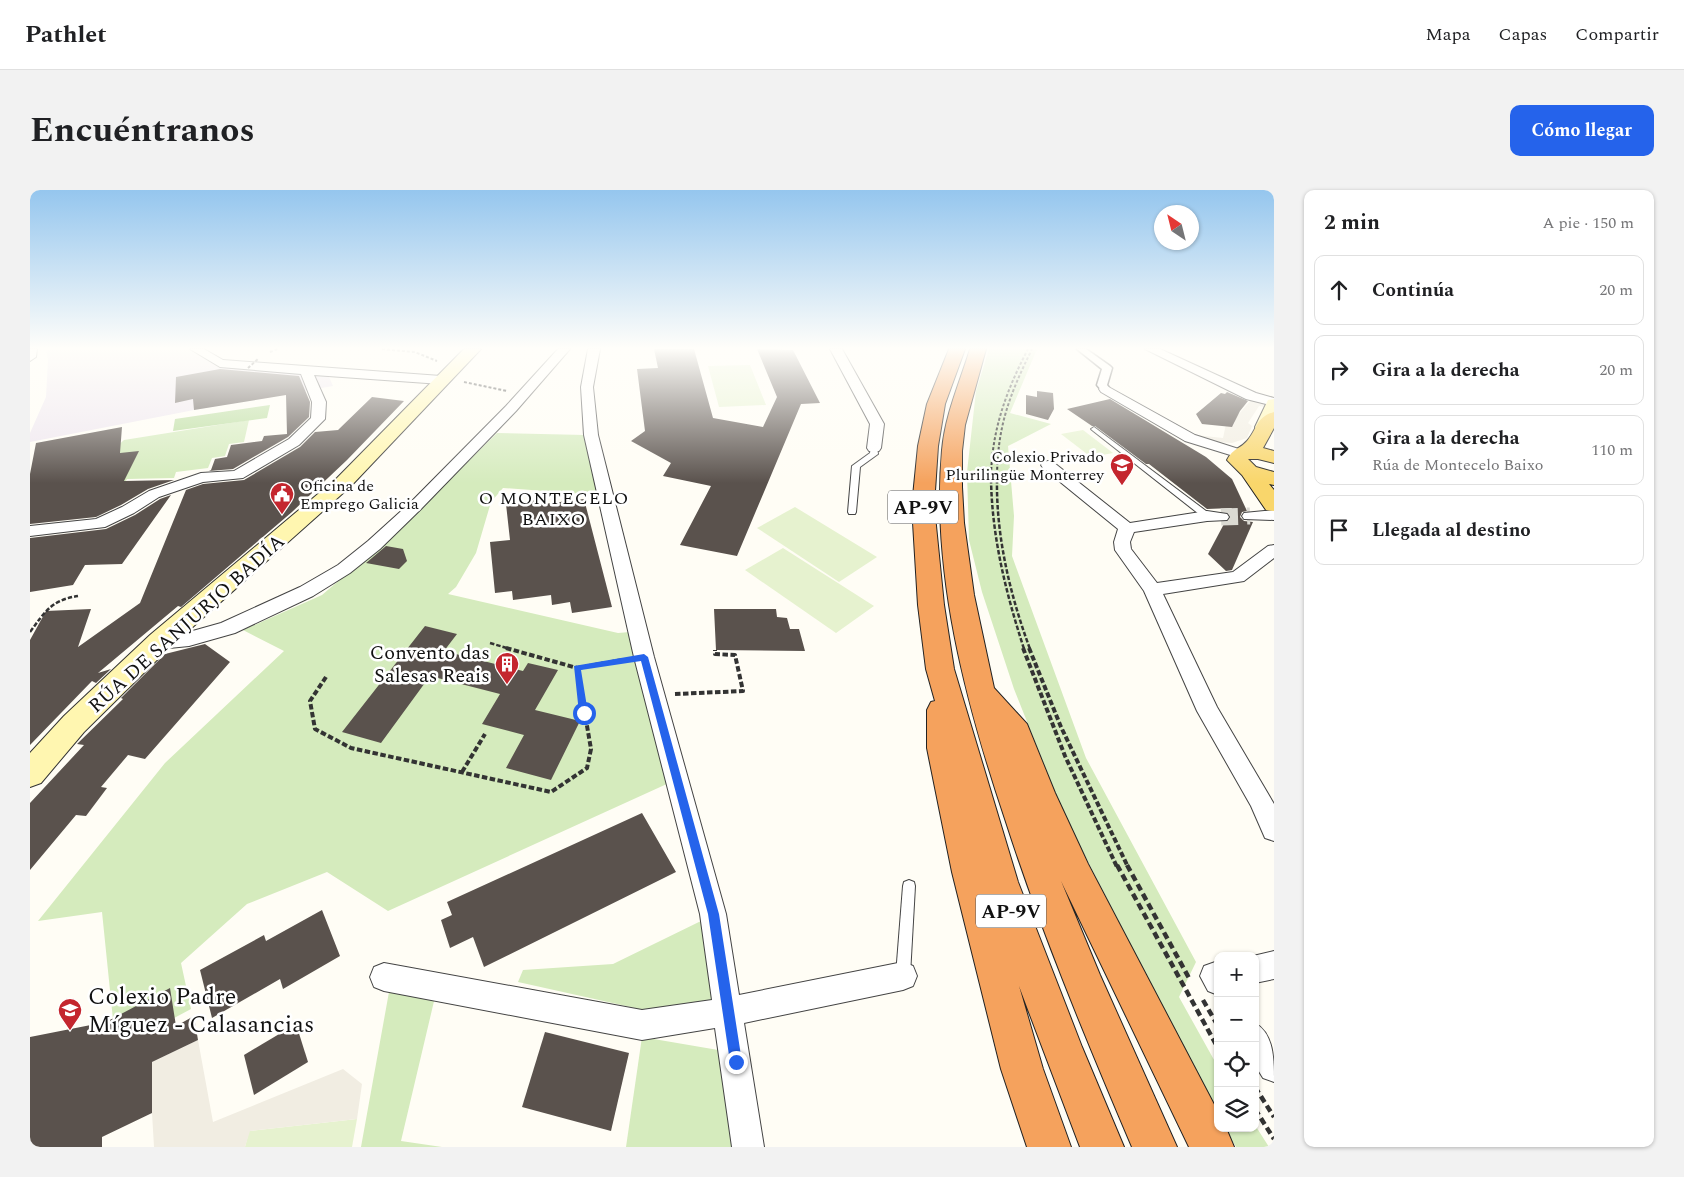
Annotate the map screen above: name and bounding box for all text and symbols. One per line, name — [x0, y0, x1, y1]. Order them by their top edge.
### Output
text: Pathlet — [25, 17, 107, 53]
text: Mapa — [1425, 21, 1471, 48]
text: Capas — [1499, 21, 1547, 48]
text: Compartir — [1575, 21, 1659, 48]
text: Encuéntranos — [30, 104, 255, 157]
button: Cómo llegar — [1510, 105, 1654, 156]
north arrow — [1154, 205, 1199, 250]
text: 2 min — [1324, 207, 1380, 239]
text: A pie · 150 m — [1542, 211, 1634, 235]
icon: ahead — [1325, 276, 1353, 304]
text: Continúa — [1372, 276, 1454, 305]
text: 20 m — [1599, 278, 1633, 302]
icon: right — [1325, 356, 1353, 384]
text: Gira a la derecha — [1372, 356, 1519, 385]
text: 20 m — [1599, 358, 1633, 382]
text: Gira a la derecha — [1372, 424, 1519, 453]
icon: right — [1325, 436, 1353, 464]
text: 110 m — [1591, 438, 1633, 462]
place label: Colexio Privado Plurilingüe Monterrey — [946, 445, 1105, 487]
school or university icon: Colexio Privado Plurilingüe Monterrey — [1109, 452, 1135, 486]
text: Rúa de Montecelo Baixo — [1372, 453, 1543, 477]
place label: Oficina de Emprego Galicia — [300, 474, 419, 516]
public building icon: Oficina de Emprego Galicia — [269, 481, 295, 515]
district label: O MONTECELO BAIXO — [479, 485, 629, 533]
road number: AP-9V — [888, 490, 958, 524]
icon: arrive — [1325, 516, 1353, 544]
text: Llegada al destino — [1372, 516, 1531, 545]
street label: RÚA DE SANJURJO BADÍA — [82, 527, 292, 720]
place label: Convento das Salesas Reais — [370, 638, 490, 691]
building icon: Convento das Salesas Reais — [494, 651, 520, 685]
route start — [573, 702, 596, 725]
road number: AP-9V — [976, 894, 1046, 928]
map controls — [1214, 952, 1259, 1132]
button: + — [1214, 952, 1259, 997]
place label: Colexio Padre Míguez - Calasancias — [88, 979, 314, 1043]
school or university icon: Colexio Padre Míguez - Calasancias — [57, 997, 83, 1031]
button: − — [1214, 997, 1259, 1042]
button: locate — [1214, 1042, 1259, 1087]
route end — [725, 1051, 748, 1074]
button: layers — [1214, 1087, 1259, 1132]

